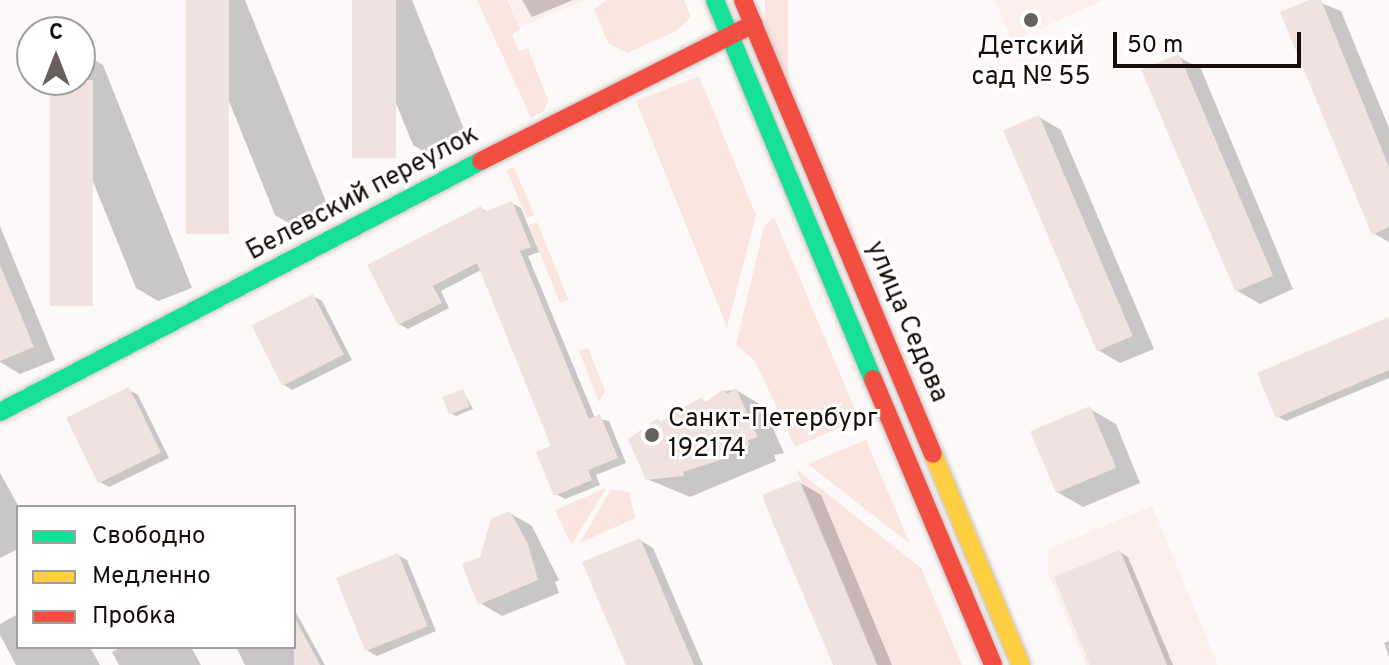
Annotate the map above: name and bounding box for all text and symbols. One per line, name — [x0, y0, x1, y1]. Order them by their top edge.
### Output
marker: Детский сад № 55 — [1022, 11, 1040, 29]
north arrow — [16, 16, 96, 96]
scale bar — [1117, 16, 1305, 66]
text: С — [49, 20, 63, 47]
text: 50 m — [1127, 31, 1183, 61]
place label: Детский сад № 55 — [971, 32, 1091, 94]
street label: Белевский переулок — [242, 120, 484, 268]
street label: улица Седова — [858, 237, 954, 407]
place label: Санкт-Петербург 192174 — [668, 404, 878, 466]
marker: Санкт-Петербург 192174 — [643, 426, 661, 444]
legend — [16, 505, 296, 649]
text: Свободно — [92, 522, 205, 552]
text: Медленно — [92, 562, 211, 592]
text: Пробка — [92, 602, 176, 632]

